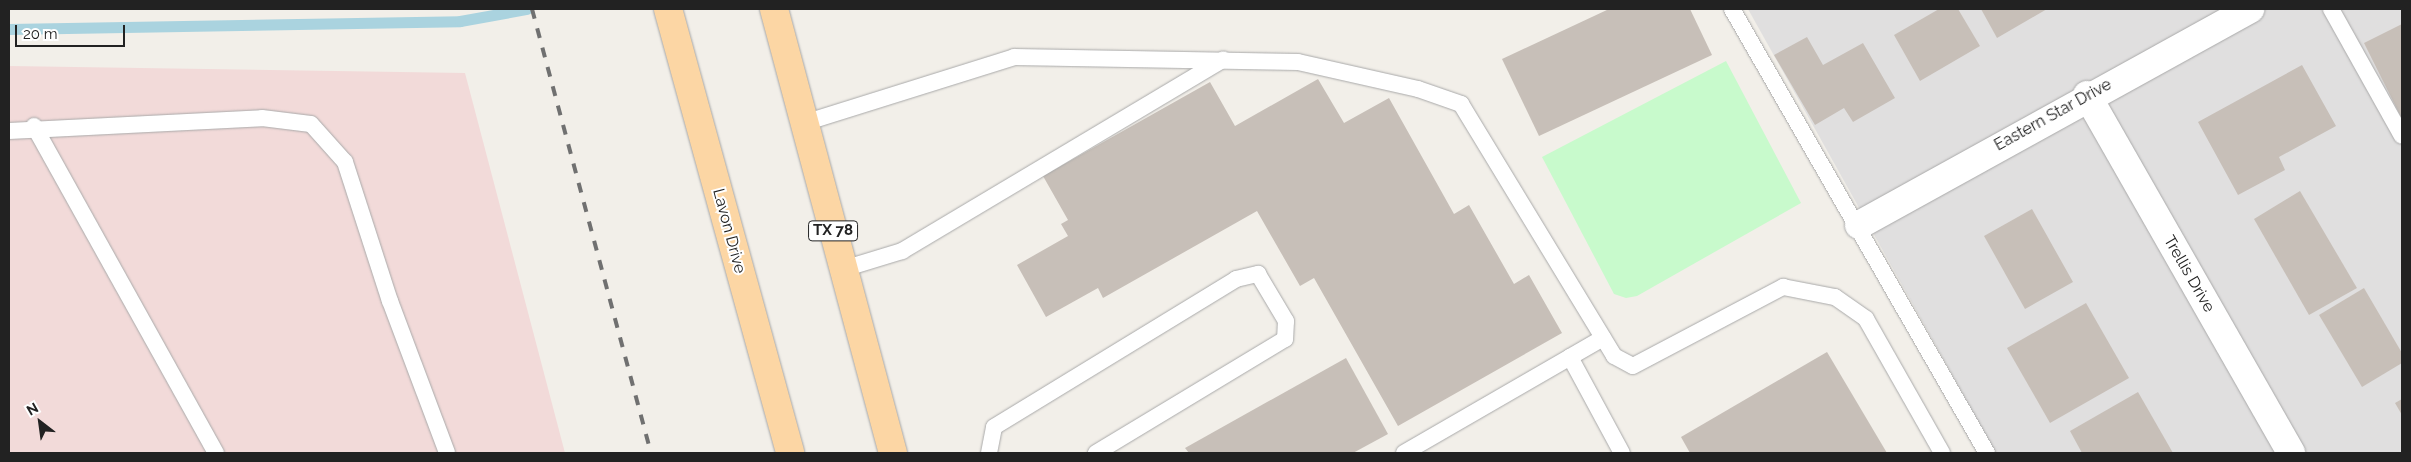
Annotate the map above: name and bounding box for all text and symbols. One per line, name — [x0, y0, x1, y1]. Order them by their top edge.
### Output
scale bar — [18, 15, 128, 47]
text: 20 m — [23, 25, 58, 43]
street label: Eastern Star Drive — [1991, 75, 2115, 155]
street label: Lavon Drive — [708, 186, 750, 276]
road number: TX 78 — [807, 218, 859, 244]
street label: Trellis Drive — [2159, 232, 2219, 316]
north arrow — [15, 397, 65, 447]
text: N — [24, 399, 41, 419]

